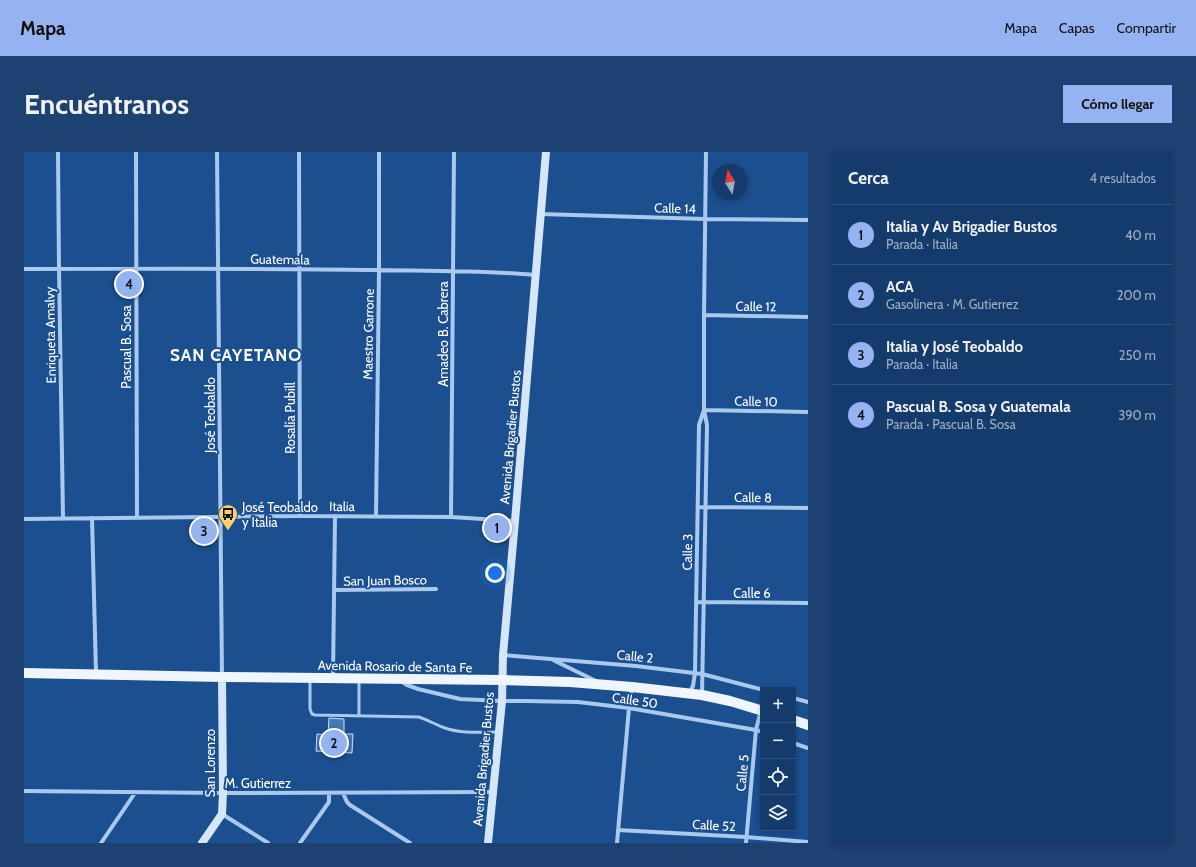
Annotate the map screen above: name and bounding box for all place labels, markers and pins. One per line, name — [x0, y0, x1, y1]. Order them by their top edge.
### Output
pin: 4 — [116, 269, 142, 299]
place label: José Teobaldo y Italia — [241, 499, 318, 530]
bus stop icon: José Teobaldo y Italia — [217, 503, 239, 531]
pin: 1 — [484, 513, 510, 543]
pin: 3 — [191, 516, 217, 546]
pin: 2 — [321, 728, 347, 758]

